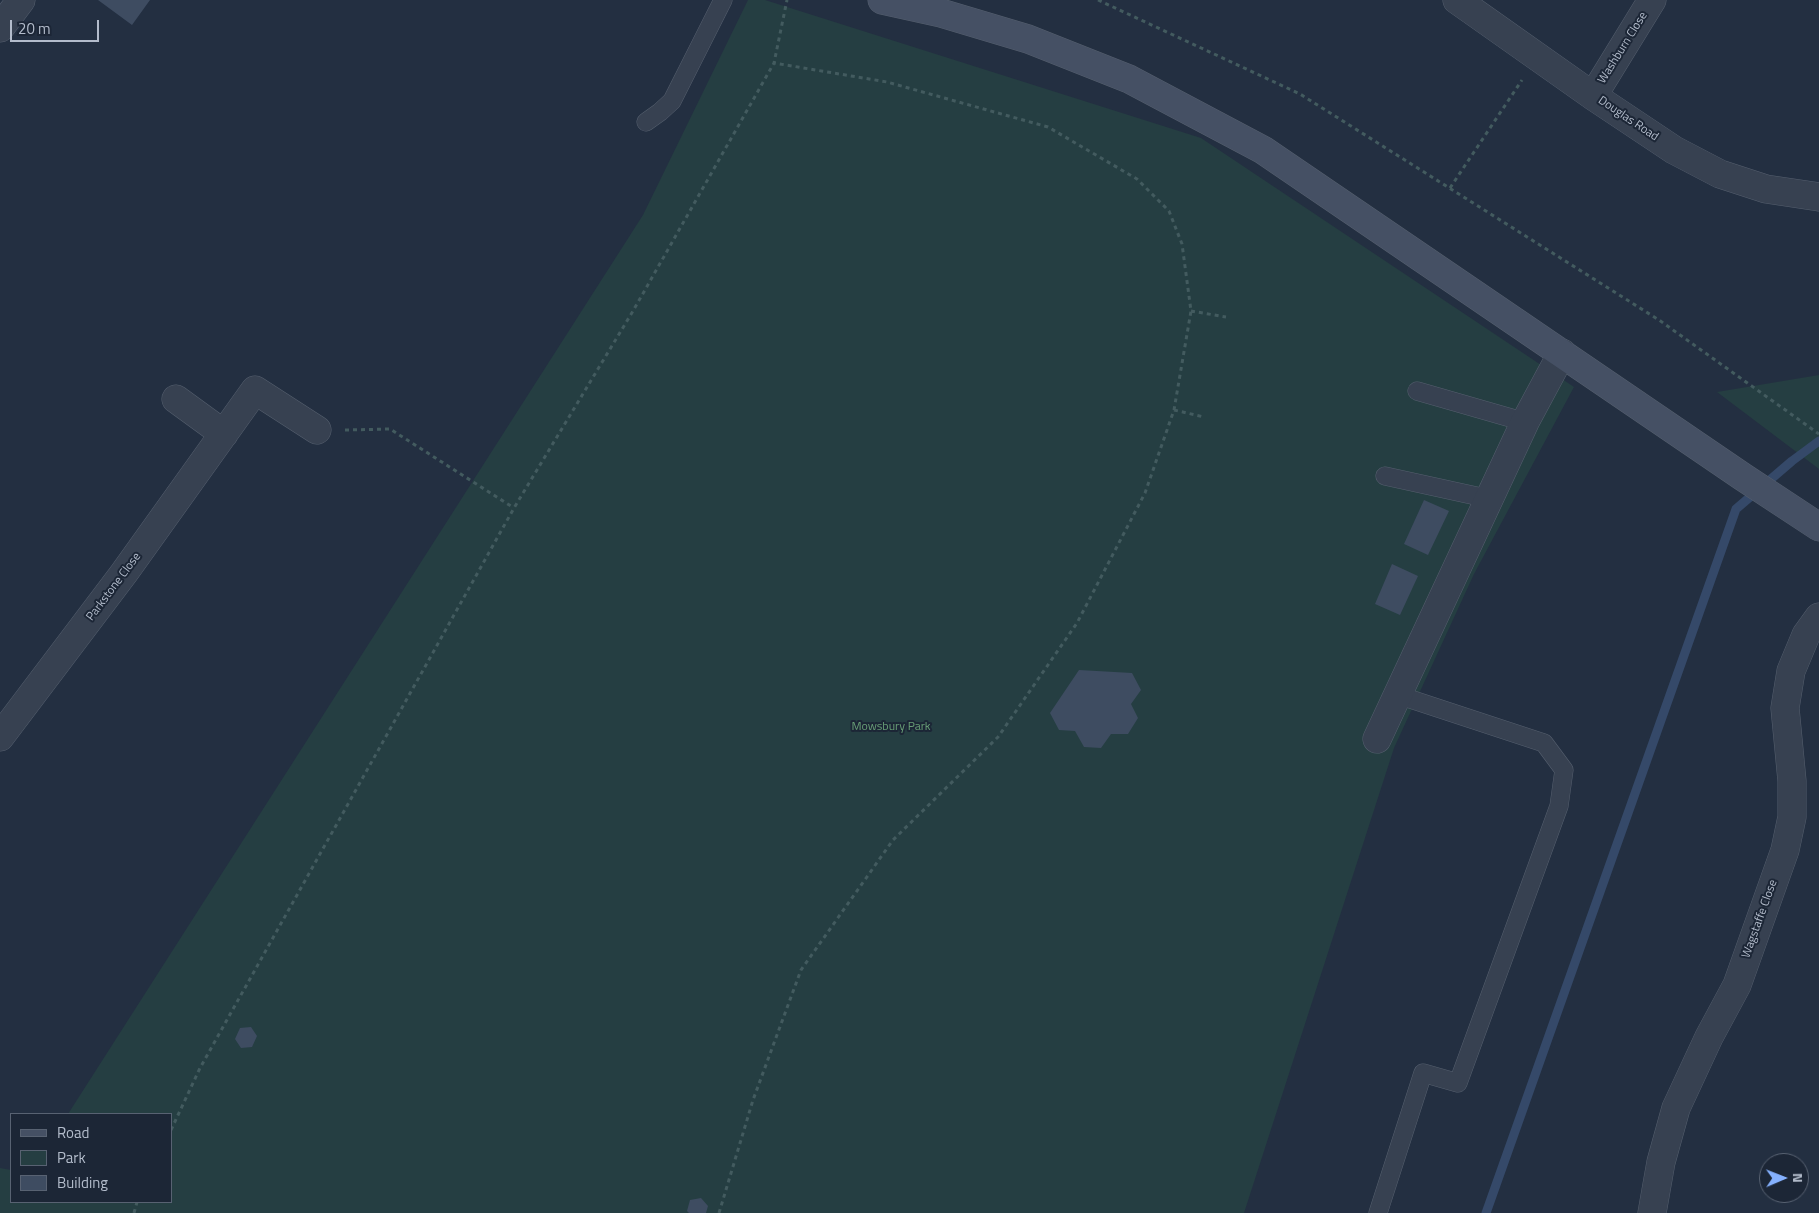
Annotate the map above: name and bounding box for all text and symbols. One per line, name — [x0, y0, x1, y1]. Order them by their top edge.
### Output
scale bar — [12, 10, 101, 42]
street label: Washburn Close — [1595, 10, 1651, 86]
text: 20 m — [18, 17, 51, 40]
street label: Douglas Road — [1595, 94, 1661, 144]
street label: Parkstone Close — [84, 550, 144, 624]
park label: Mowsbury Park — [851, 720, 931, 734]
street label: Wagstaffe Close — [1739, 878, 1781, 960]
legend — [10, 1113, 172, 1203]
text: Road — [57, 1121, 89, 1144]
text: Park — [57, 1146, 86, 1169]
north arrow — [1759, 1153, 1809, 1203]
text: Building — [57, 1171, 108, 1194]
text: N — [1788, 1173, 1809, 1183]

